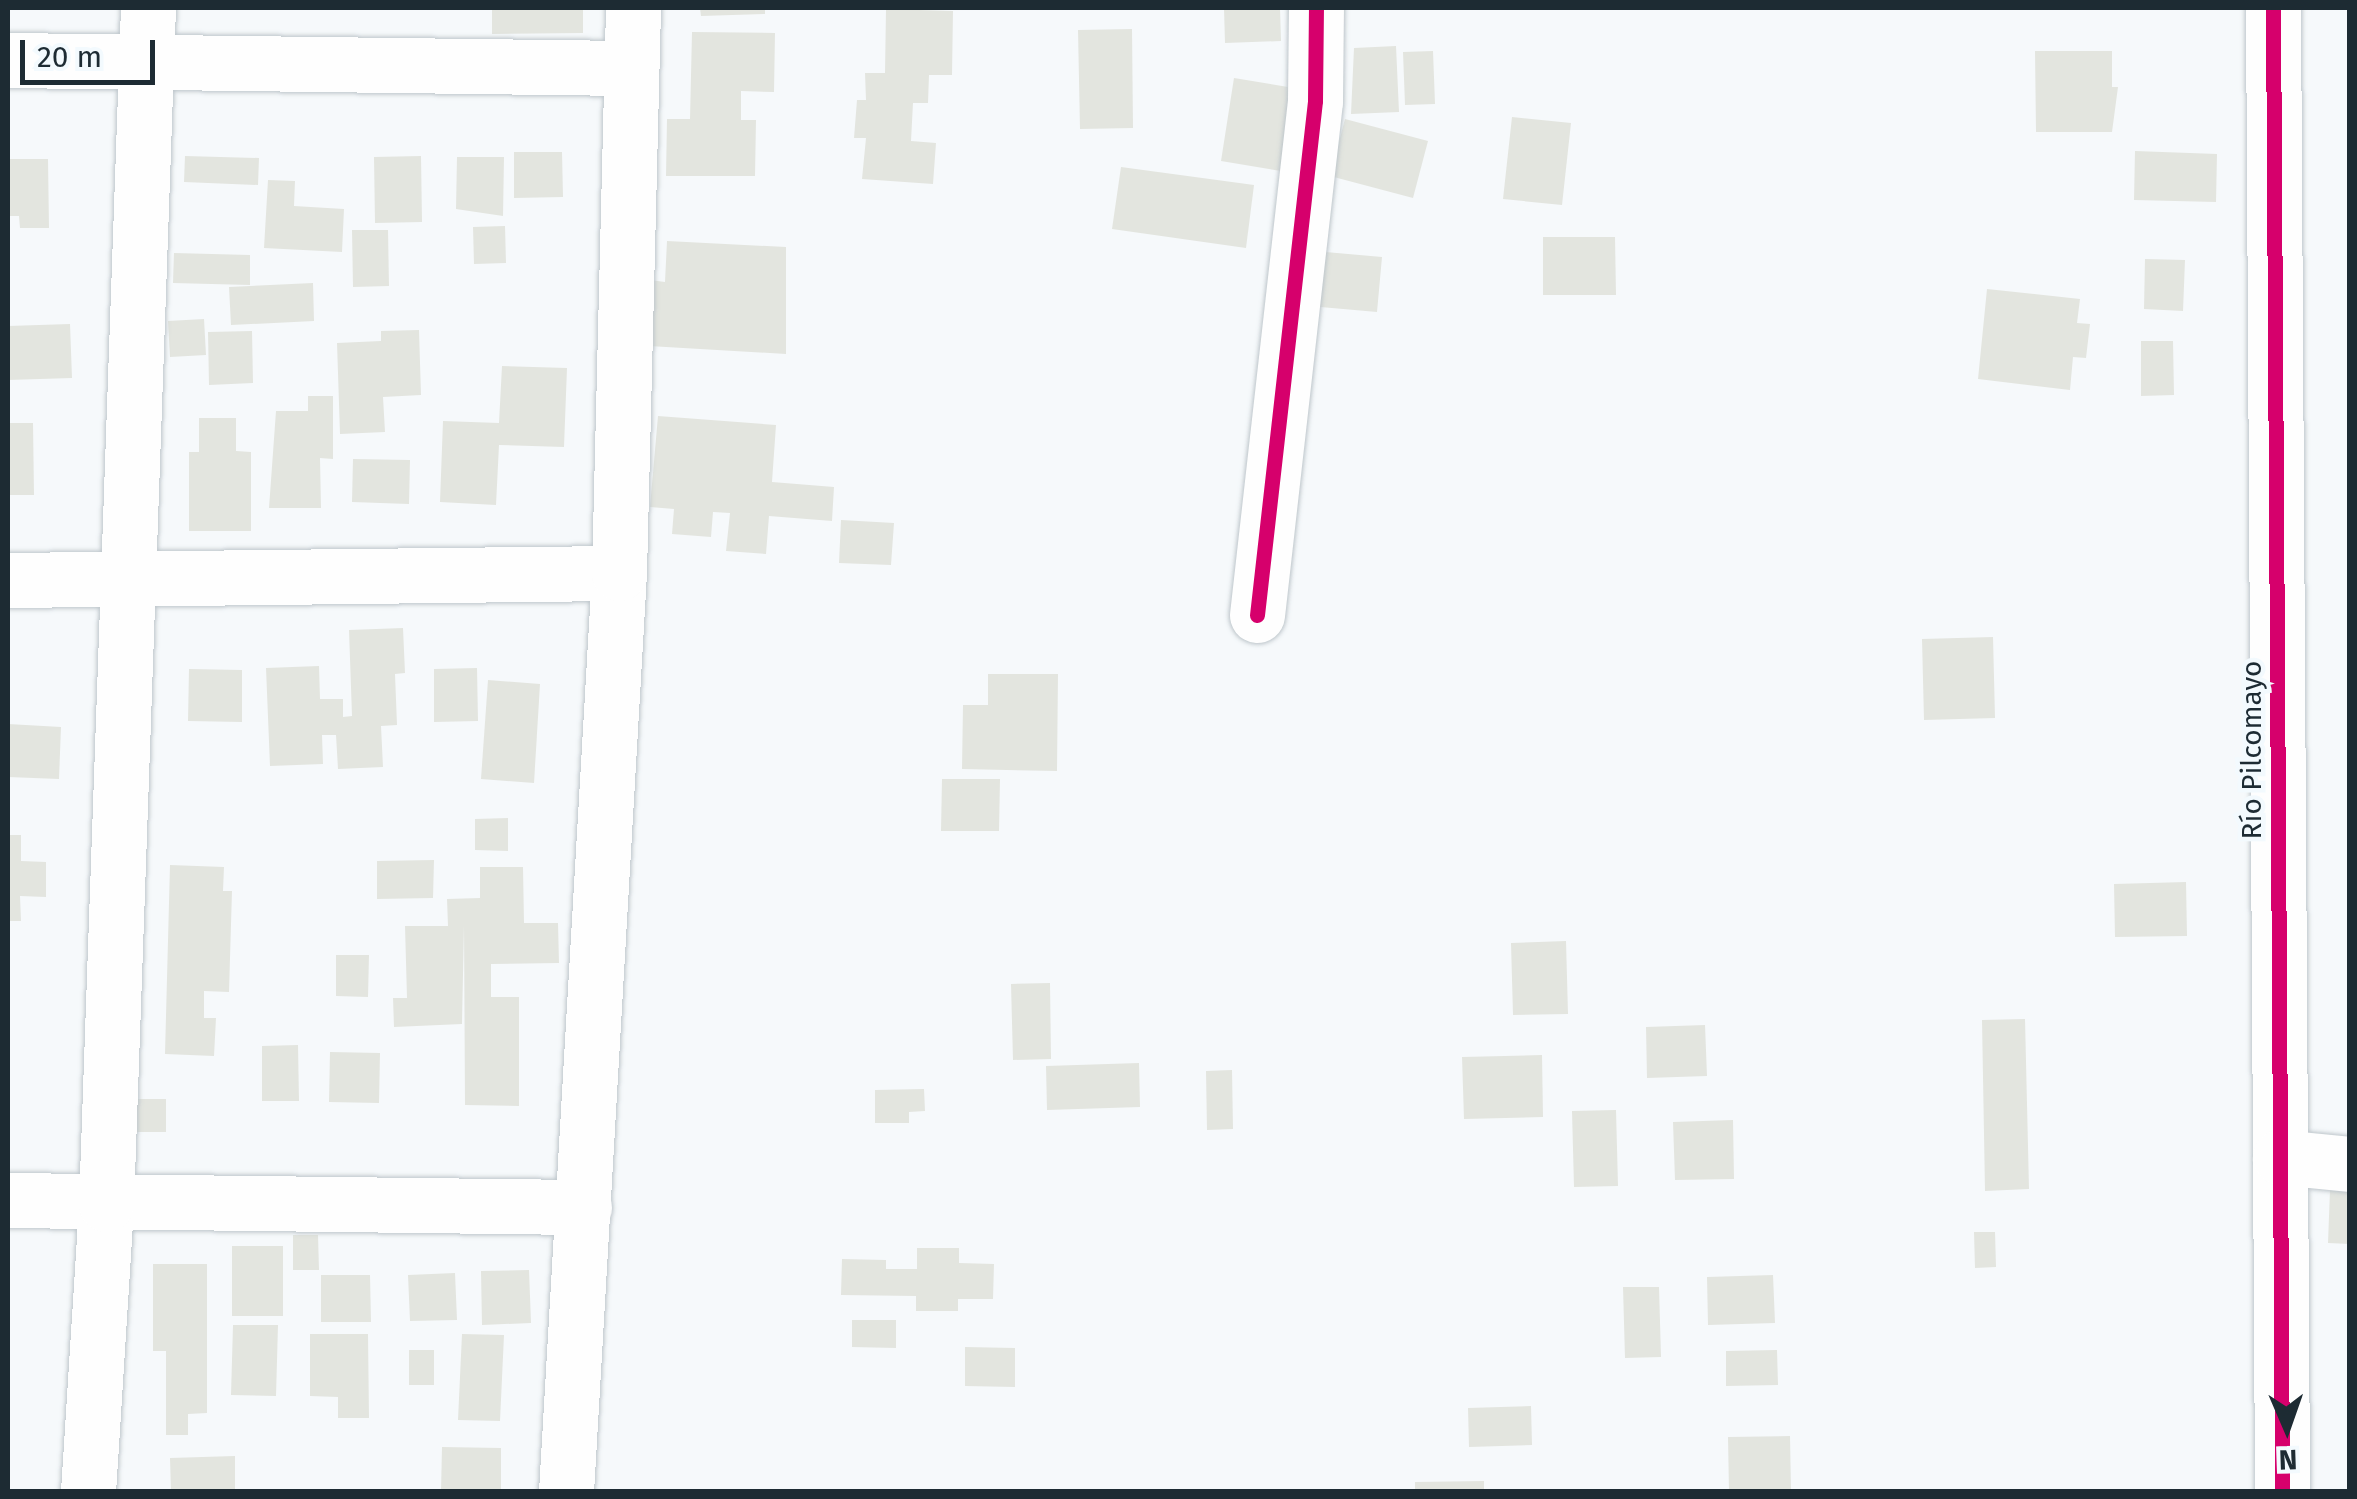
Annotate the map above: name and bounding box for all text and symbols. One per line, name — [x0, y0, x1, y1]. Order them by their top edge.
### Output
scale bar — [25, 20, 160, 82]
text: 20 m — [37, 39, 102, 75]
street label: Río Pilcomayo — [2235, 661, 2269, 839]
north arrow — [2237, 1379, 2337, 1479]
text: N — [2278, 1443, 2298, 1476]

